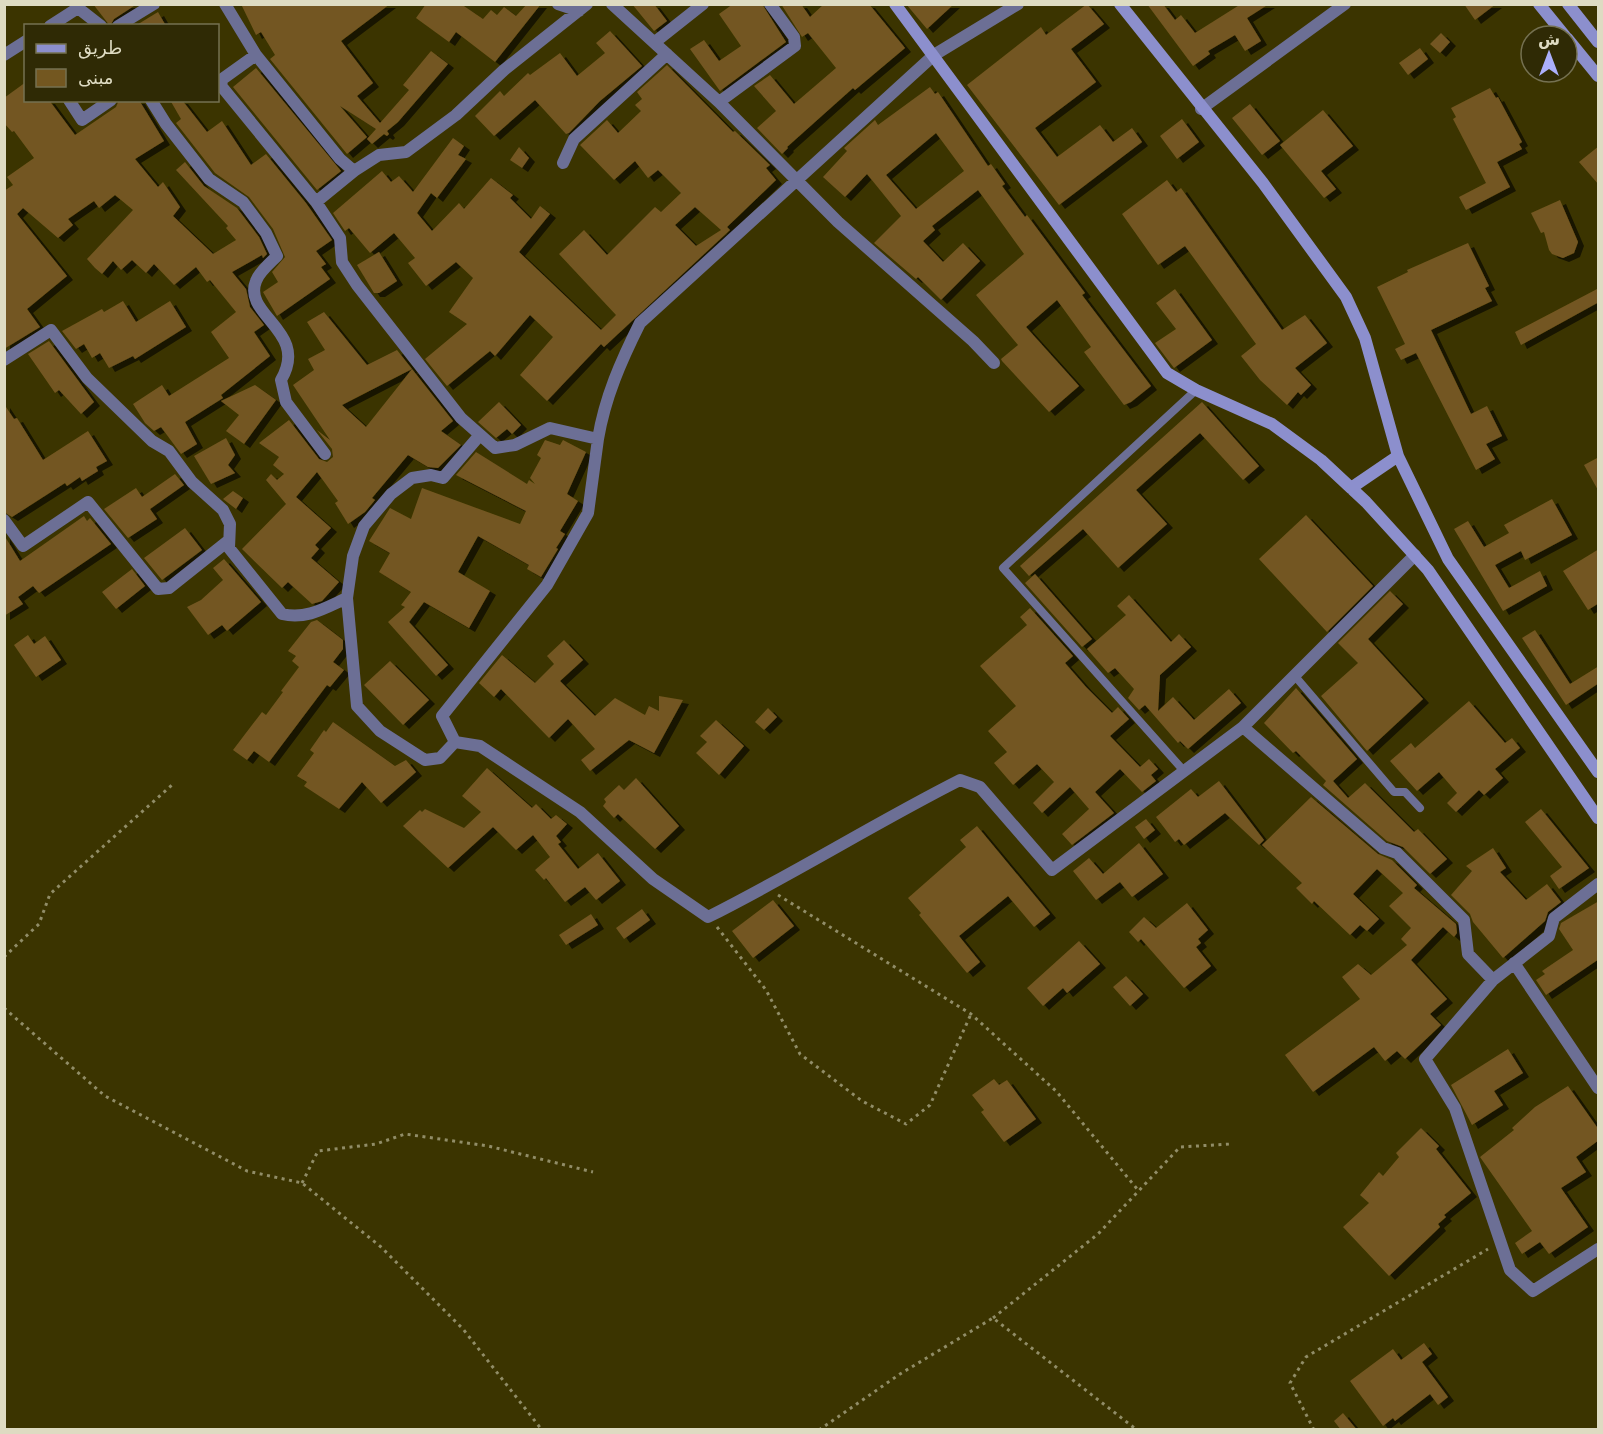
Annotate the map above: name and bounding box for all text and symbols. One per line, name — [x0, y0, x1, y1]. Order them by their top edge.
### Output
legend — [24, 24, 219, 102]
north arrow — [1519, 24, 1579, 84]
text: ش — [1538, 30, 1560, 49]
text: طريق — [78, 37, 122, 59]
text: مبنى — [78, 67, 114, 88]

